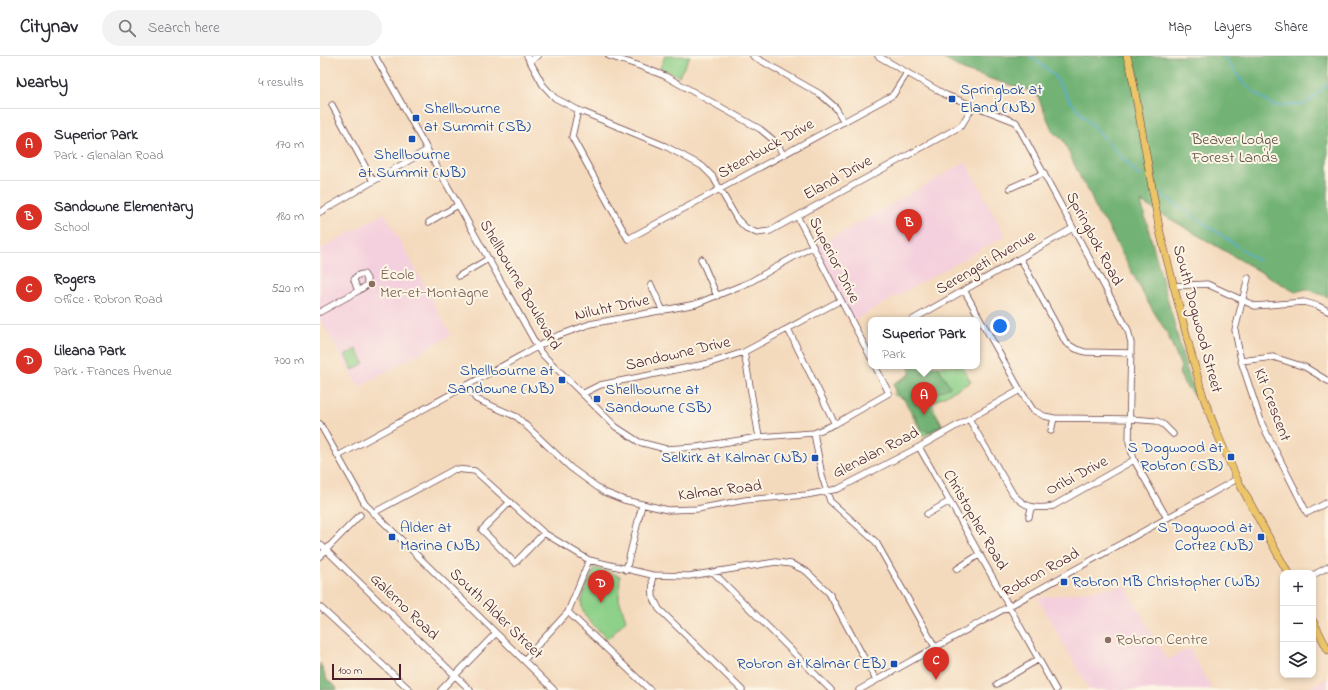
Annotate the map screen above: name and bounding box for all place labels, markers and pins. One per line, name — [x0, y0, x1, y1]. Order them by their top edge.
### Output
place label: Springbok at Eland (NB) — [960, 78, 1043, 120]
marker: Springbok at Eland (NB) — [947, 94, 957, 104]
place label: Shellbourne at Summit (SB) — [424, 97, 531, 139]
marker: Shellbourne at Summit (SB) — [411, 113, 421, 123]
marker: Shellbourne at Summit (NB) — [407, 134, 417, 144]
place label: Shellbourne at Summit (NB) — [358, 143, 466, 185]
pin: B — [896, 209, 922, 242]
place label: École Mer-et-Montagne — [380, 263, 489, 305]
marker: École Mer-et-Montagne — [367, 279, 377, 289]
place label: Shellbourne at Sandowne (NB) — [447, 359, 555, 401]
marker: Shellbourne at Sandowne (NB) — [557, 375, 567, 385]
place label: Shellbourne at Sandowne (SB) — [605, 378, 711, 420]
pin: A — [911, 382, 937, 415]
marker: Shellbourne at Sandowne (SB) — [592, 394, 602, 404]
place label: S Dogwood at Robron (SB) — [1127, 436, 1224, 478]
place label: Selkirk at Kalmar (NB) — [661, 446, 807, 470]
marker: S Dogwood at Robron (SB) — [1226, 452, 1236, 462]
marker: Selkirk at Kalmar (NB) — [810, 453, 820, 463]
place label: Alder at Marina (NB) — [400, 516, 480, 558]
place label: S Dogwood at Cortez (NB) — [1157, 516, 1254, 558]
marker: Alder at Marina (NB) — [387, 532, 397, 542]
marker: S Dogwood at Cortez (NB) — [1256, 532, 1266, 542]
pin: D — [588, 570, 614, 603]
place label: Robron MB Christopher (WB) — [1072, 570, 1260, 594]
marker: Robron MB Christopher (WB) — [1059, 577, 1069, 587]
place label: Robron Centre — [1116, 628, 1208, 652]
marker: Robron Centre — [1103, 635, 1113, 645]
pin: C — [923, 647, 949, 680]
place label: Robron at Kalmar (EB) — [737, 652, 886, 676]
marker: Robron at Kalmar (EB) — [889, 659, 899, 669]

